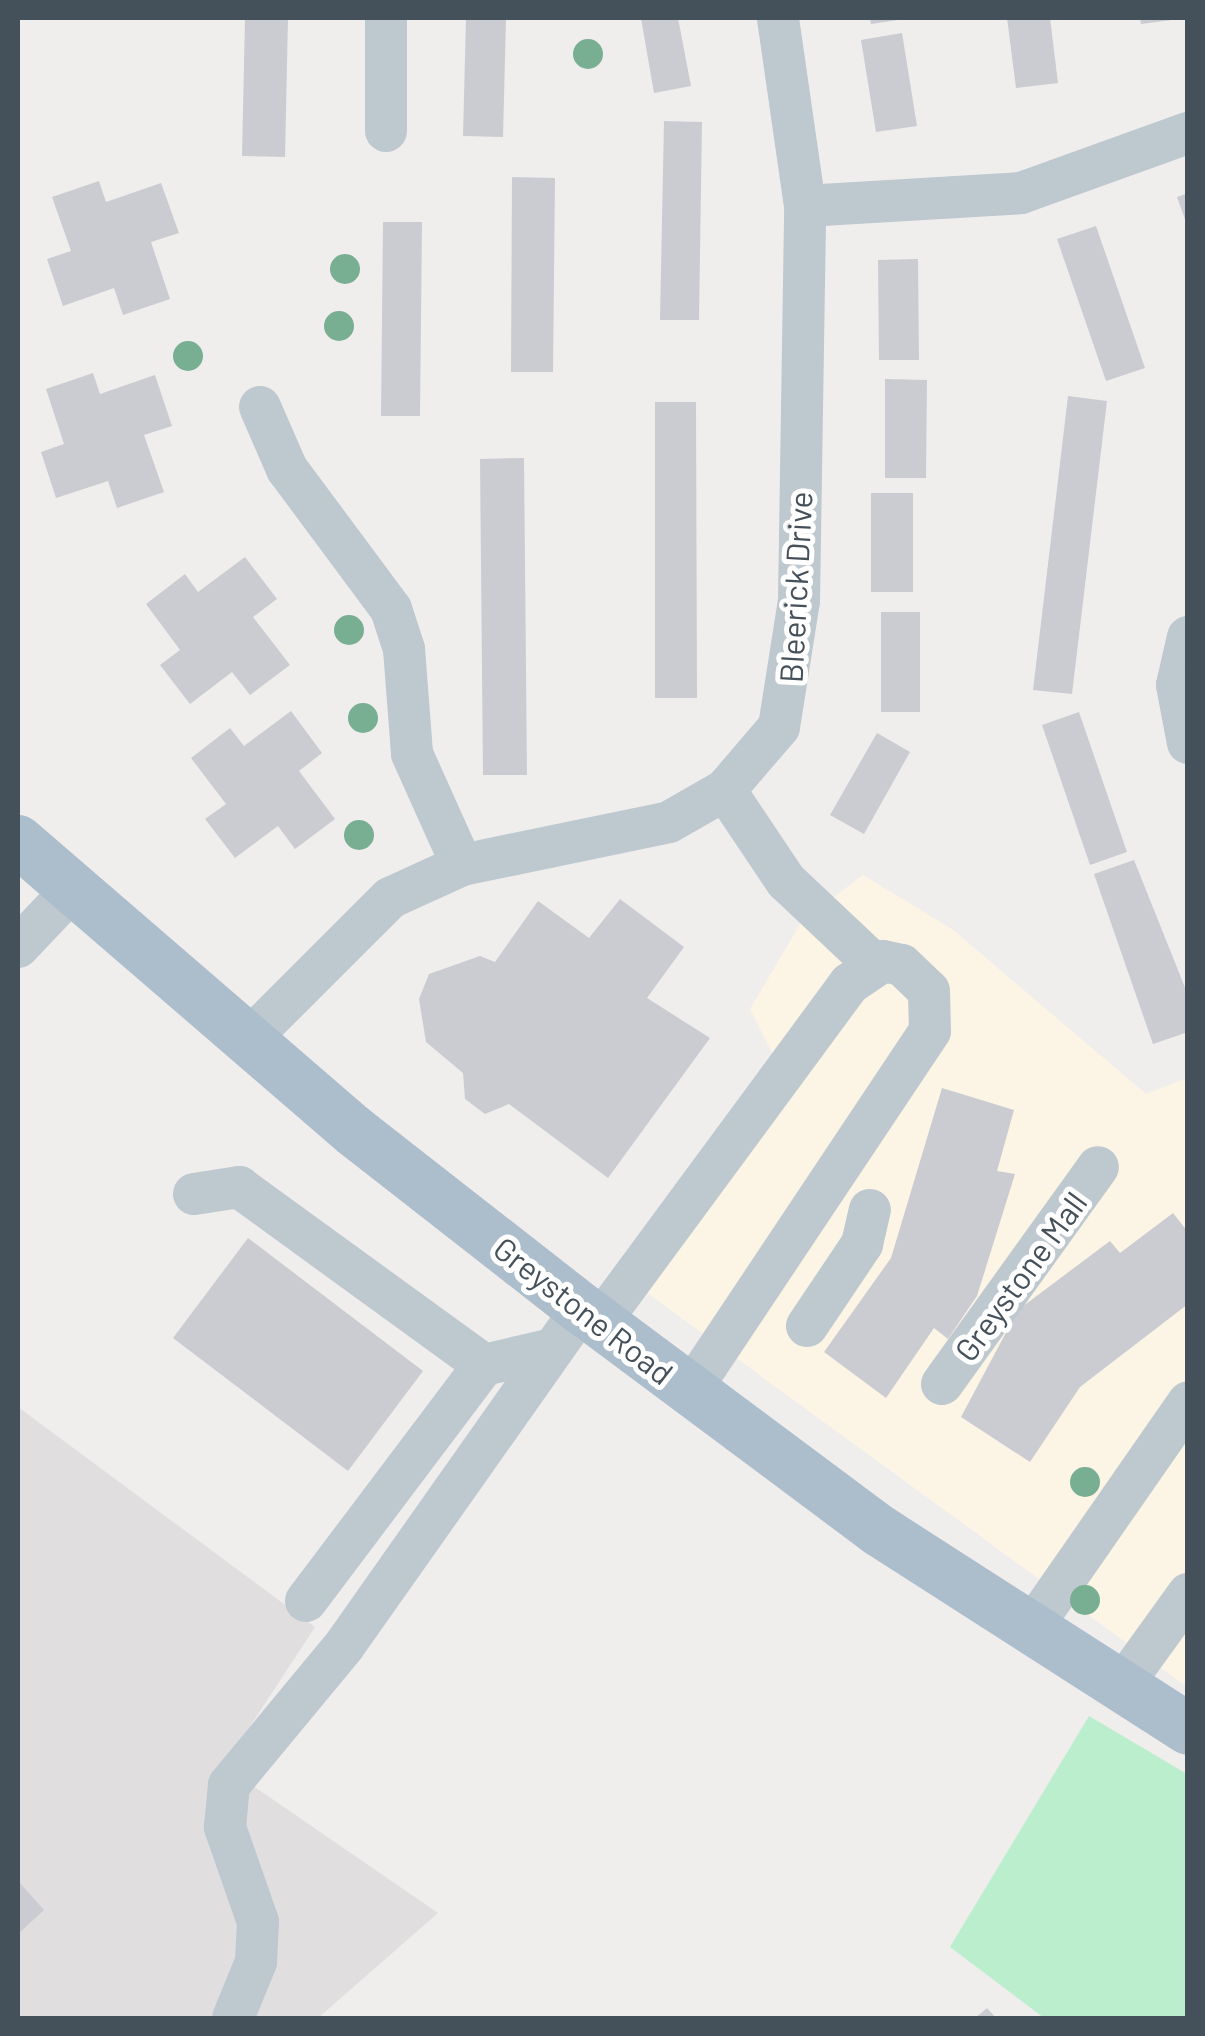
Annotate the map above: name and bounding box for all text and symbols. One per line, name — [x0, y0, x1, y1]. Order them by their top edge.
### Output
street label: Bleerick Drive — [771, 490, 819, 684]
street label: Greystone Mall — [946, 1184, 1094, 1368]
street label: Greystone Road — [487, 1228, 681, 1392]

